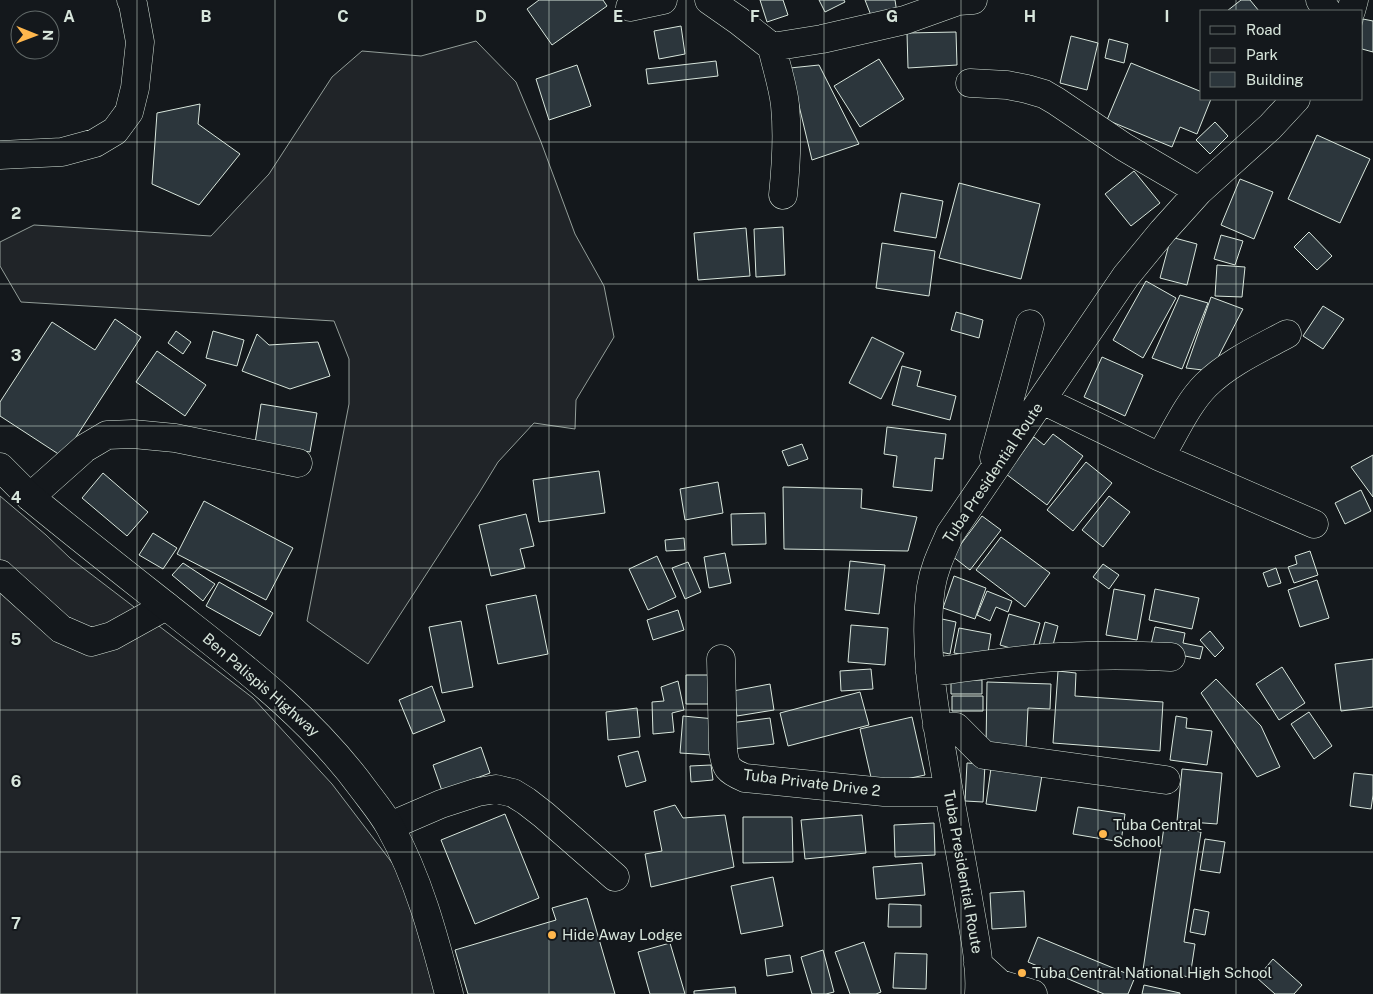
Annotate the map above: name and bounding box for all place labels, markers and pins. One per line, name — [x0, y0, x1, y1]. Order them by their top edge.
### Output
place label: Tuba Central School — [1113, 816, 1202, 850]
marker: Tuba Central School — [1097, 828, 1109, 840]
place label: Hide Away Lodge — [562, 926, 682, 943]
marker: Hide Away Lodge — [546, 929, 558, 941]
place label: Tuba Central National High School — [1032, 964, 1272, 981]
marker: Tuba Central National High School — [1016, 967, 1028, 979]

